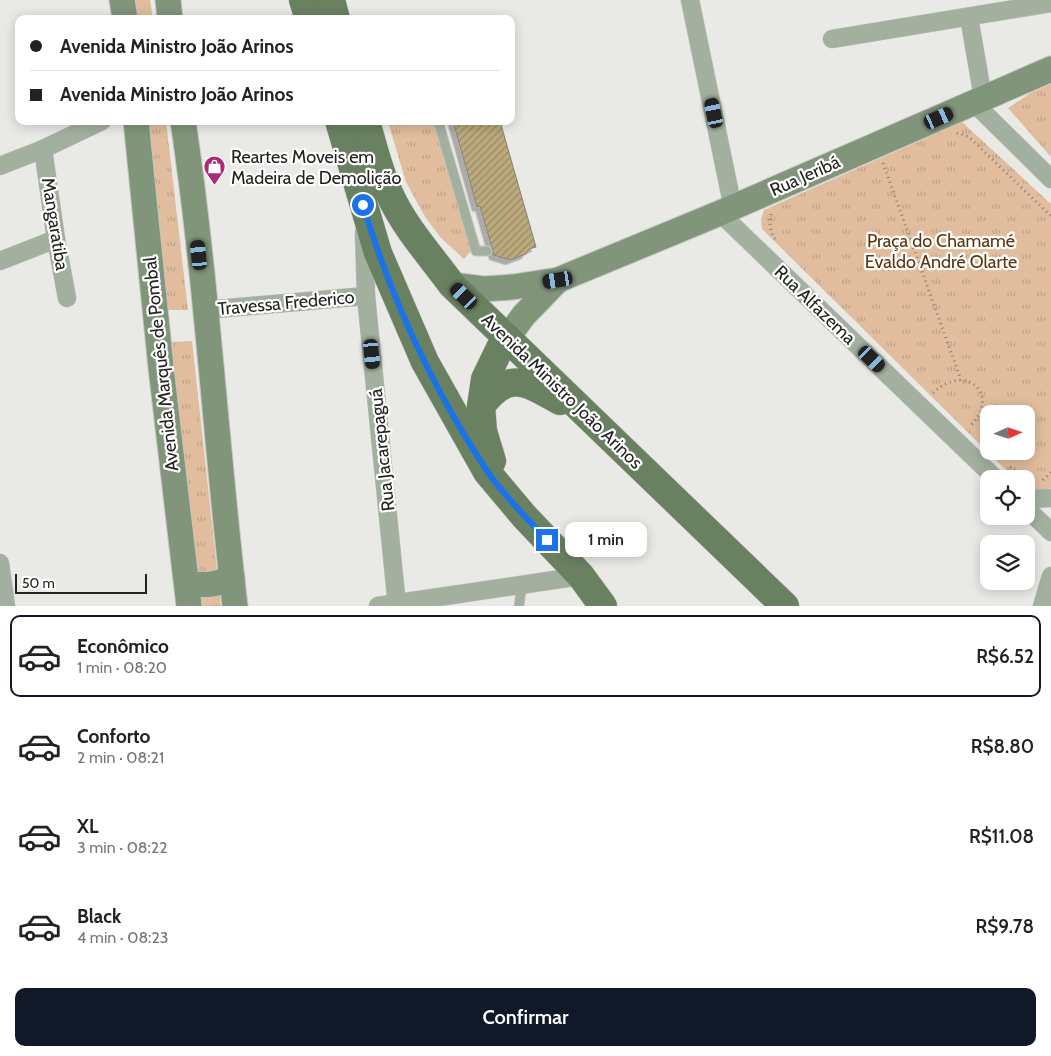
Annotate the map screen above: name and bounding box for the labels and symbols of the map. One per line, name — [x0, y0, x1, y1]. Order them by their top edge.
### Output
car — [703, 97, 724, 129]
car — [922, 105, 955, 131]
place label: Reartes Moveis em Madeira de Demolição — [231, 146, 401, 189]
street label: Rua Jeribá — [767, 151, 844, 201]
shop icon: Reartes Moveis em Madeira de Demolição — [203, 155, 227, 186]
street label: Mangaratiba — [37, 176, 73, 272]
route start — [352, 194, 374, 216]
park label: Praça do Chamamé Evaldo André Olarte — [865, 230, 1017, 273]
car — [189, 239, 208, 271]
street label: Avenida Marquês de Pombal — [139, 255, 183, 472]
street label: Rua Alfazema — [770, 261, 860, 349]
car — [542, 270, 573, 290]
car — [447, 280, 480, 312]
street label: Travessa Frederico — [217, 286, 355, 320]
street label: Avenida Ministro João Arinos — [477, 308, 647, 474]
car — [362, 338, 381, 370]
car — [855, 343, 888, 375]
street label: Rua Jacarepaguá — [365, 387, 399, 512]
north arrow — [980, 405, 1035, 460]
callout: 1 min — [564, 522, 647, 558]
route end — [536, 529, 558, 551]
scale bar — [15, 571, 148, 594]

